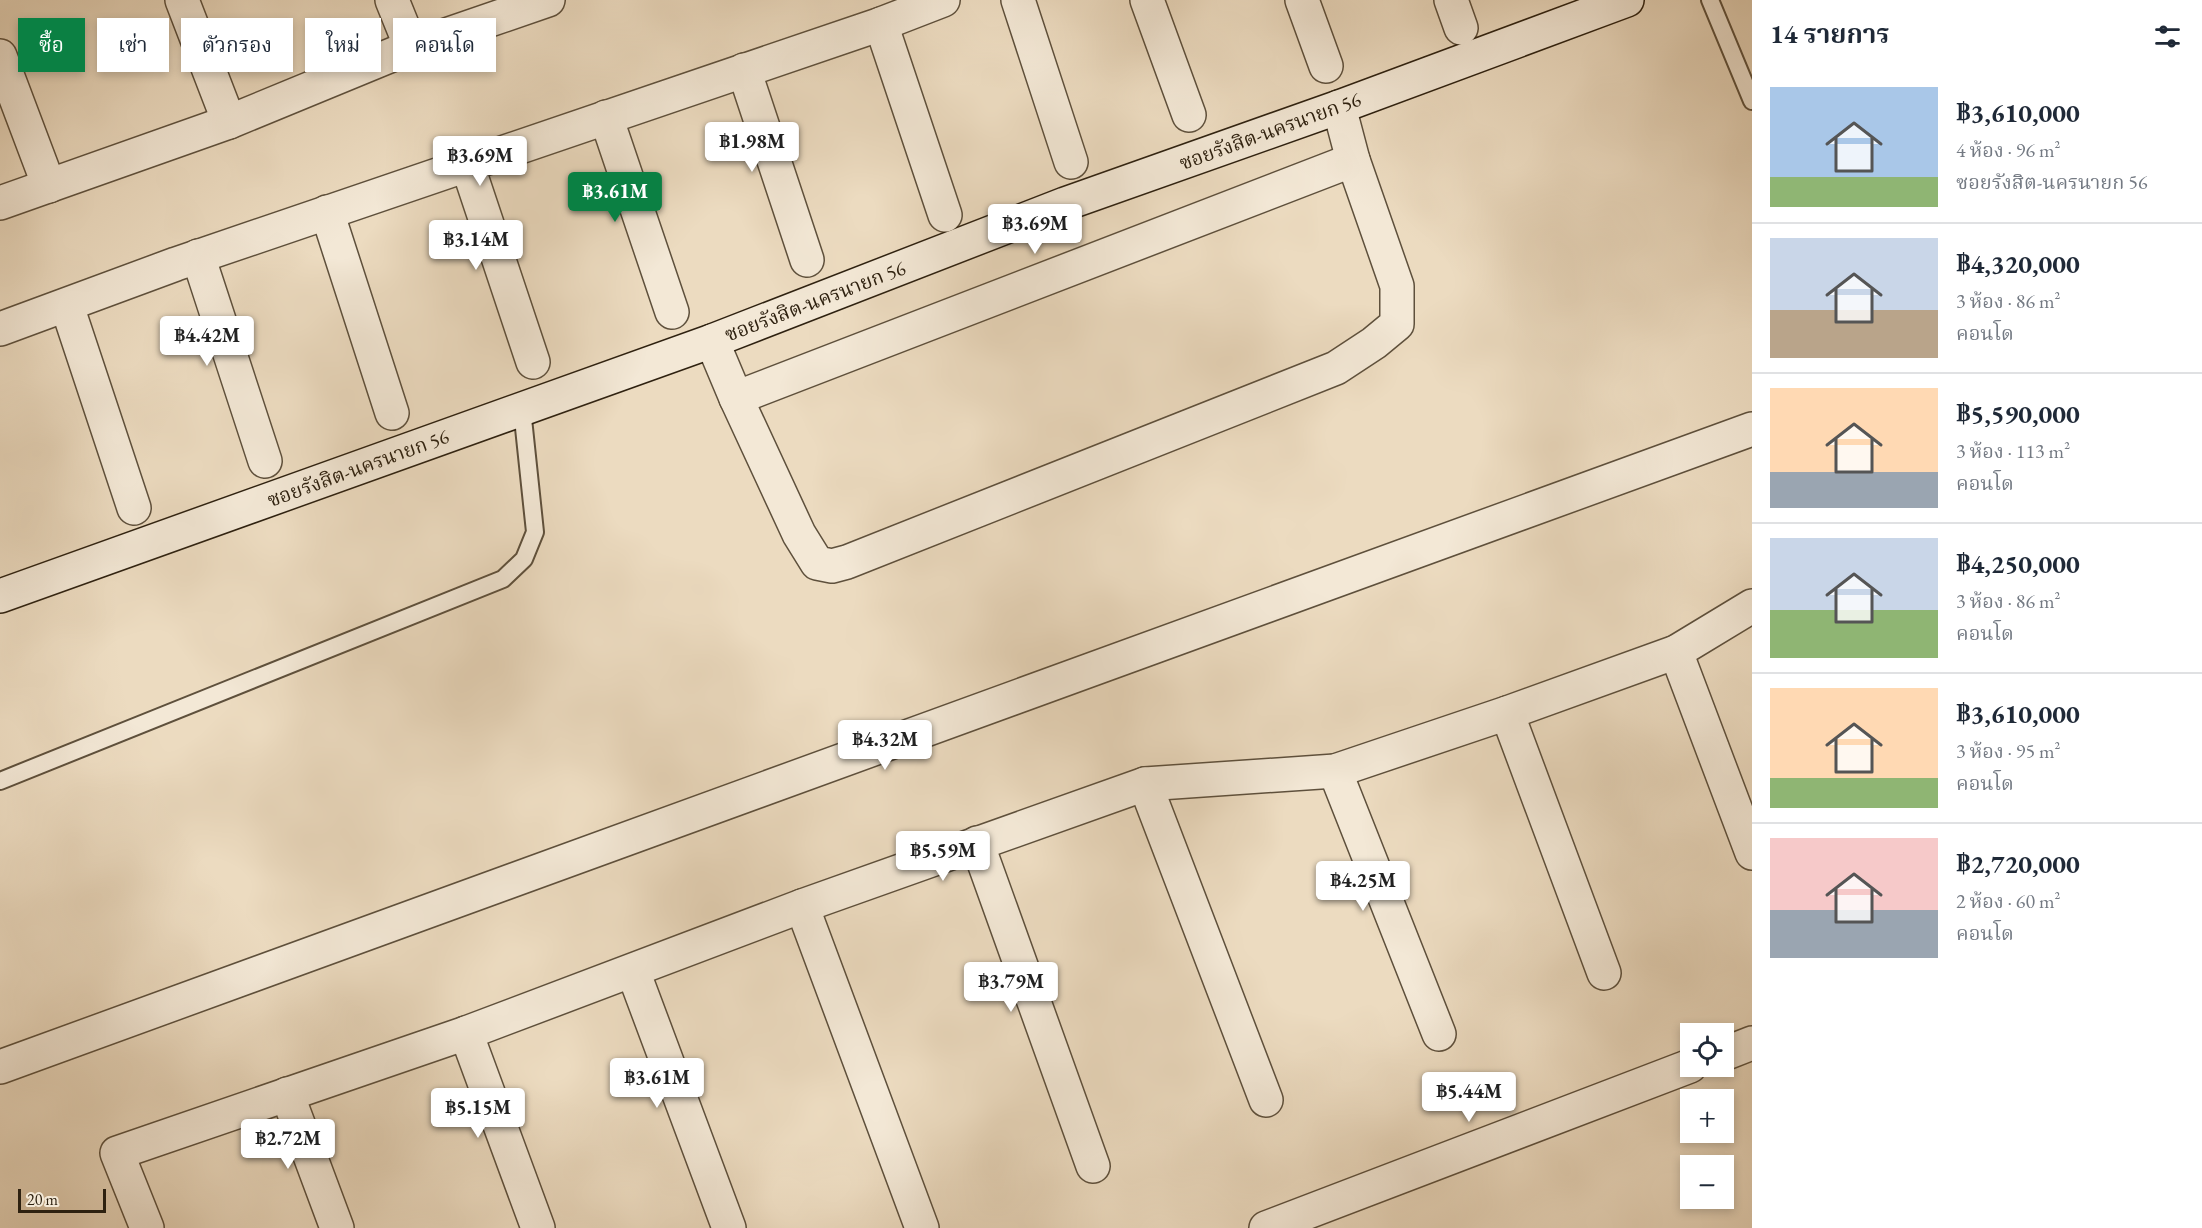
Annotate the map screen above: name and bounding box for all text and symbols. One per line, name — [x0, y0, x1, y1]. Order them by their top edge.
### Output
text: 14 รายการ — [1770, 17, 1889, 51]
chip: ซื้อ — [18, 18, 85, 72]
chip: เช่า — [97, 18, 169, 72]
chip: ตัวกรอง — [181, 18, 293, 72]
chip: ใหม่ — [305, 18, 381, 72]
chip: คอนโด — [393, 18, 496, 72]
icon: filters — [2151, 20, 2184, 53]
street label: ซอยรังสิต-นครนายก 56 — [1176, 86, 1365, 176]
text: ฿3,610,000 — [1956, 96, 2080, 130]
icon: home — [1818, 111, 1890, 183]
pin: ฿1.98M — [703, 122, 801, 173]
text: ฿1.98M — [719, 128, 785, 154]
pin: ฿3.69M — [431, 136, 529, 187]
text: 4 ห้อง · 96 m² — [1956, 137, 2061, 163]
text: ฿3.69M — [447, 142, 513, 168]
text: ซอยรังสิต-นครนายก 56 — [1956, 169, 2148, 195]
pin: ฿3.61M — [566, 172, 664, 223]
text: ฿3.61M — [582, 178, 648, 204]
pin: ฿3.69M — [986, 204, 1084, 255]
text: ฿3.69M — [1002, 210, 1068, 236]
pin: ฿3.14M — [427, 220, 525, 271]
text: ฿3.14M — [443, 226, 509, 252]
text: ฿4,320,000 — [1956, 247, 2080, 281]
street label: ซอยรังสิต-นครนายก 56 — [721, 254, 909, 347]
icon: home — [1818, 262, 1890, 334]
text: 3 ห้อง · 86 m² — [1956, 288, 2061, 314]
pin: ฿4.42M — [158, 316, 256, 367]
text: คอนโด — [1956, 320, 2014, 346]
text: ฿4.42M — [174, 322, 240, 348]
text: ฿5,590,000 — [1956, 397, 2080, 431]
icon: home — [1818, 412, 1890, 484]
street label: ซอยรังสิต-นครนายก 56 — [264, 423, 453, 513]
text: 3 ห้อง · 113 m² — [1956, 438, 2070, 464]
text: คอนโด — [1956, 470, 2014, 496]
text: ฿4,250,000 — [1956, 547, 2080, 581]
icon: home — [1818, 562, 1890, 634]
text: 3 ห้อง · 86 m² — [1956, 588, 2061, 614]
text: คอนโด — [1956, 620, 2014, 646]
text: ฿3,610,000 — [1956, 697, 2080, 731]
icon: home — [1818, 712, 1890, 784]
pin: ฿4.32M — [836, 720, 934, 771]
text: ฿4.32M — [852, 726, 918, 752]
text: 3 ห้อง · 95 m² — [1956, 738, 2061, 764]
text: คอนโด — [1956, 770, 2014, 796]
pin: ฿5.59M — [894, 831, 992, 882]
text: ฿5.59M — [910, 837, 976, 863]
text: ฿2,720,000 — [1956, 847, 2080, 881]
pin: ฿4.25M — [1314, 861, 1412, 912]
icon: home — [1818, 862, 1890, 934]
text: ฿4.25M — [1330, 867, 1396, 893]
text: 2 ห้อง · 60 m² — [1956, 888, 2061, 914]
text: คอนโด — [1956, 920, 2014, 946]
pin: ฿3.79M — [962, 962, 1060, 1013]
text: ฿3.79M — [978, 968, 1044, 994]
map controls — [1680, 1023, 1734, 1209]
button: locate — [1680, 1023, 1734, 1077]
pin: ฿3.61M — [608, 1058, 706, 1109]
text: ฿3.61M — [624, 1064, 690, 1090]
pin: ฿5.44M — [1420, 1072, 1518, 1123]
text: ฿5.44M — [1436, 1078, 1502, 1104]
pin: ฿5.15M — [429, 1088, 527, 1139]
button: + — [1680, 1089, 1734, 1143]
text: ฿5.15M — [445, 1094, 511, 1120]
pin: ฿2.72M — [239, 1119, 337, 1170]
text: ฿2.72M — [255, 1125, 321, 1151]
button: − — [1680, 1155, 1734, 1209]
scale bar — [18, 1186, 106, 1214]
text: 20 m — [27, 1189, 58, 1210]

